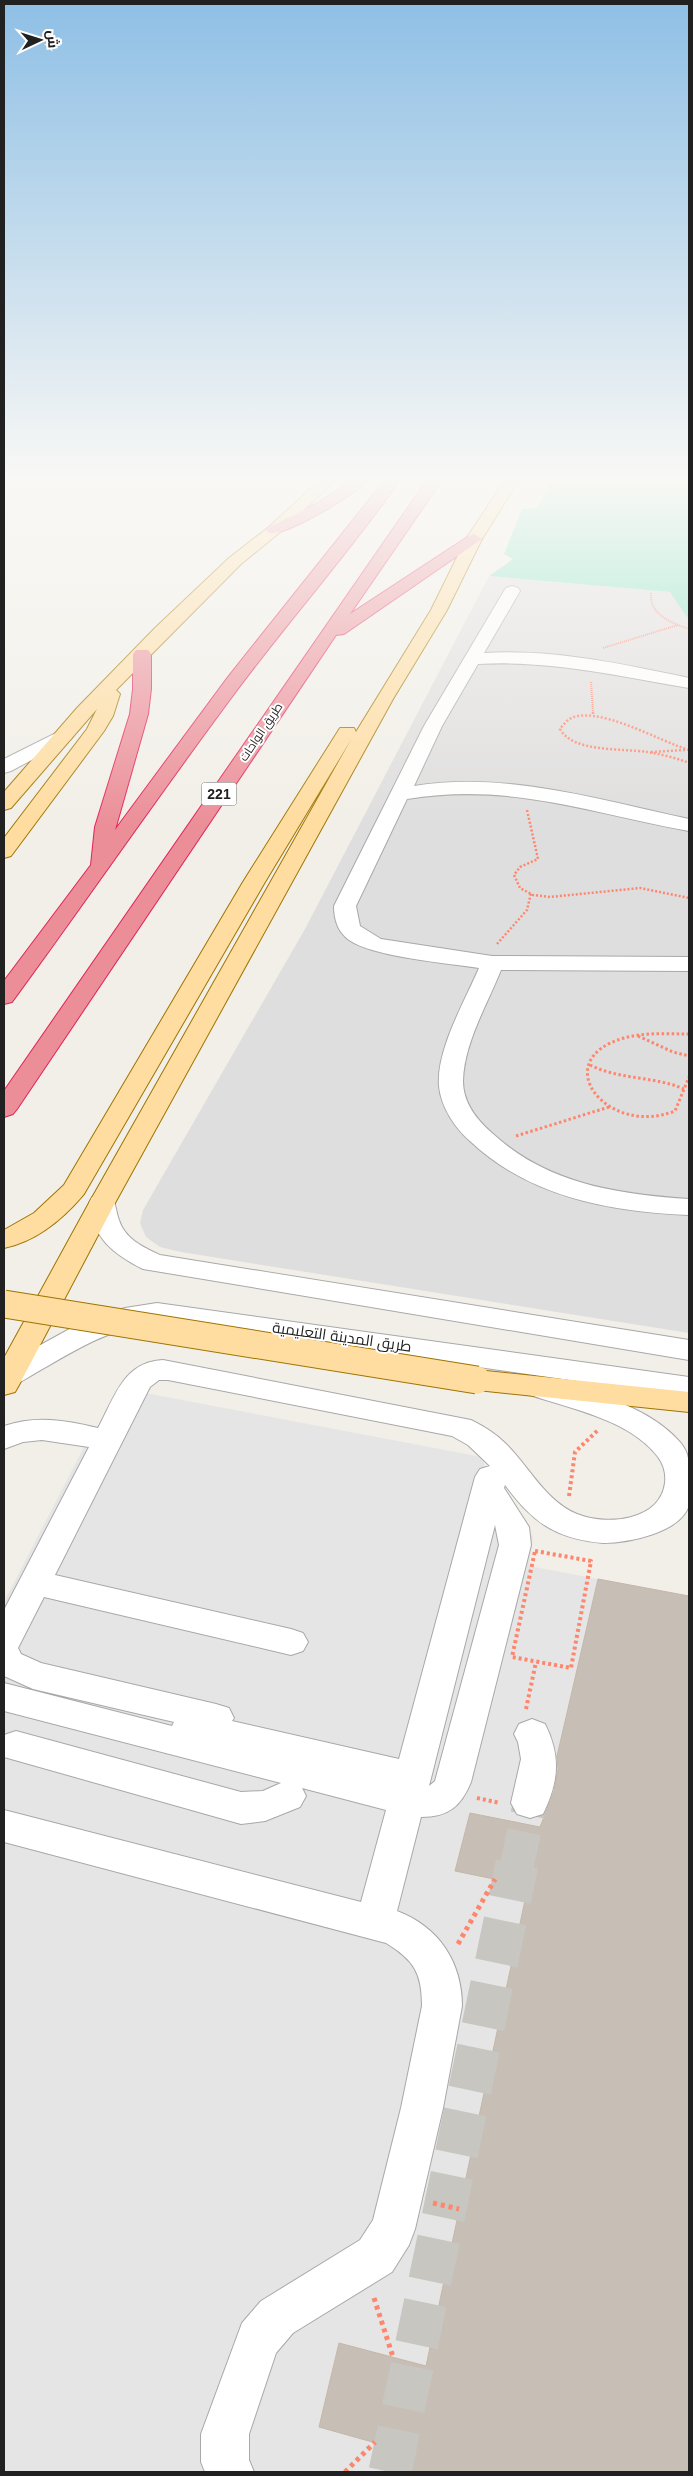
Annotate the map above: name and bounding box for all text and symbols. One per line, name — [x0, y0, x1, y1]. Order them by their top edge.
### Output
north arrow — [15, 15, 65, 65]
text: ش — [43, 30, 62, 49]
street label: طريق الواحات — [236, 700, 286, 764]
road number: 221 — [202, 782, 236, 806]
street label: طريق المدينة التعليمية — [271, 1318, 413, 1357]

